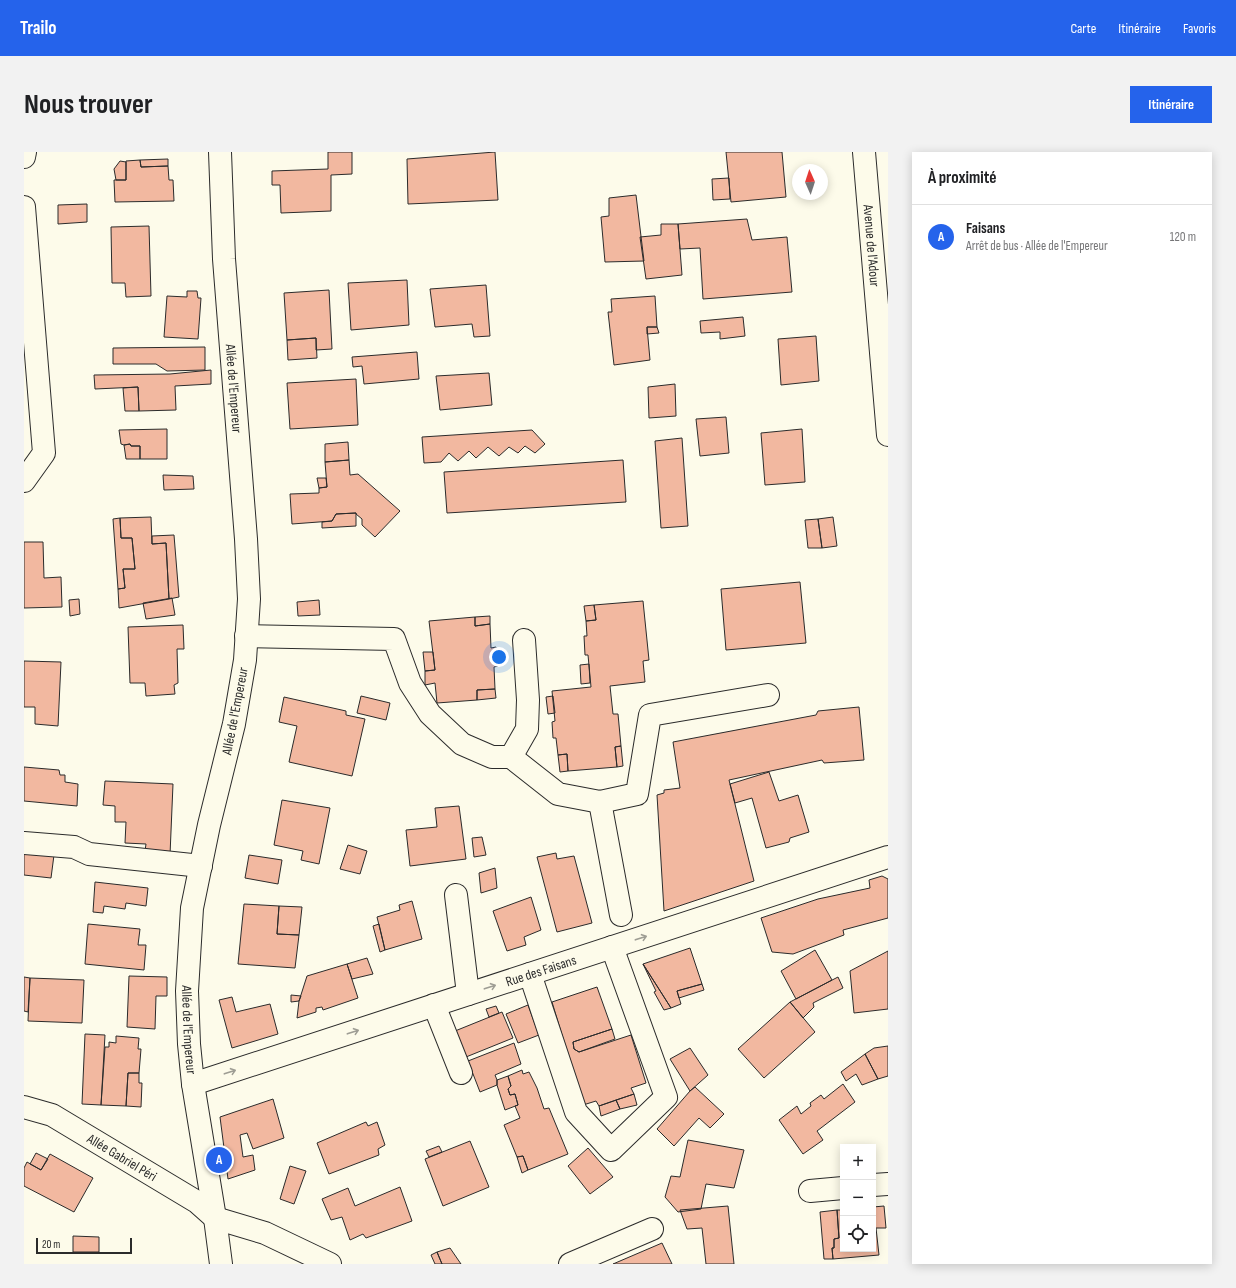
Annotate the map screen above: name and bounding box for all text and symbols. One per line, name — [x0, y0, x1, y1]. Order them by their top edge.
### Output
text: Trailo — [20, 17, 57, 40]
text: Carte — [1070, 20, 1096, 37]
text: Itinéraire — [1118, 20, 1161, 37]
text: Favoris — [1183, 20, 1216, 37]
button: Itinéraire — [1130, 86, 1212, 123]
text: Nous trouver — [24, 88, 153, 121]
north arrow — [792, 164, 828, 200]
text: À proximité — [928, 168, 996, 188]
street label: Avenue de l'Adour — [860, 203, 884, 287]
text: Faisans — [966, 219, 1005, 238]
text: A — [938, 229, 944, 245]
text: 120 m — [1170, 229, 1196, 245]
text: Arrêt de bus · Allée de l'Empereur — [966, 238, 1108, 254]
street label: Allée de l'Empereur — [222, 343, 246, 434]
your location — [489, 647, 509, 667]
street label: Allée de l'Empereur — [218, 666, 252, 757]
one-way arrow — [634, 934, 647, 941]
street label: Rue des Faisans — [503, 951, 578, 990]
one-way arrow — [484, 983, 497, 990]
street label: Allée de l'Empereur — [178, 984, 200, 1075]
one-way arrow — [347, 1027, 359, 1035]
one-way arrow — [223, 1068, 236, 1075]
street label: Allée Gabriel Péri — [83, 1129, 160, 1185]
map controls — [840, 1144, 876, 1252]
button: + — [840, 1144, 876, 1180]
pin: A — [206, 1145, 232, 1175]
button: − — [840, 1180, 876, 1216]
button: locate — [840, 1216, 876, 1252]
scale bar — [36, 1236, 132, 1255]
text: 20 m — [42, 1238, 60, 1251]

